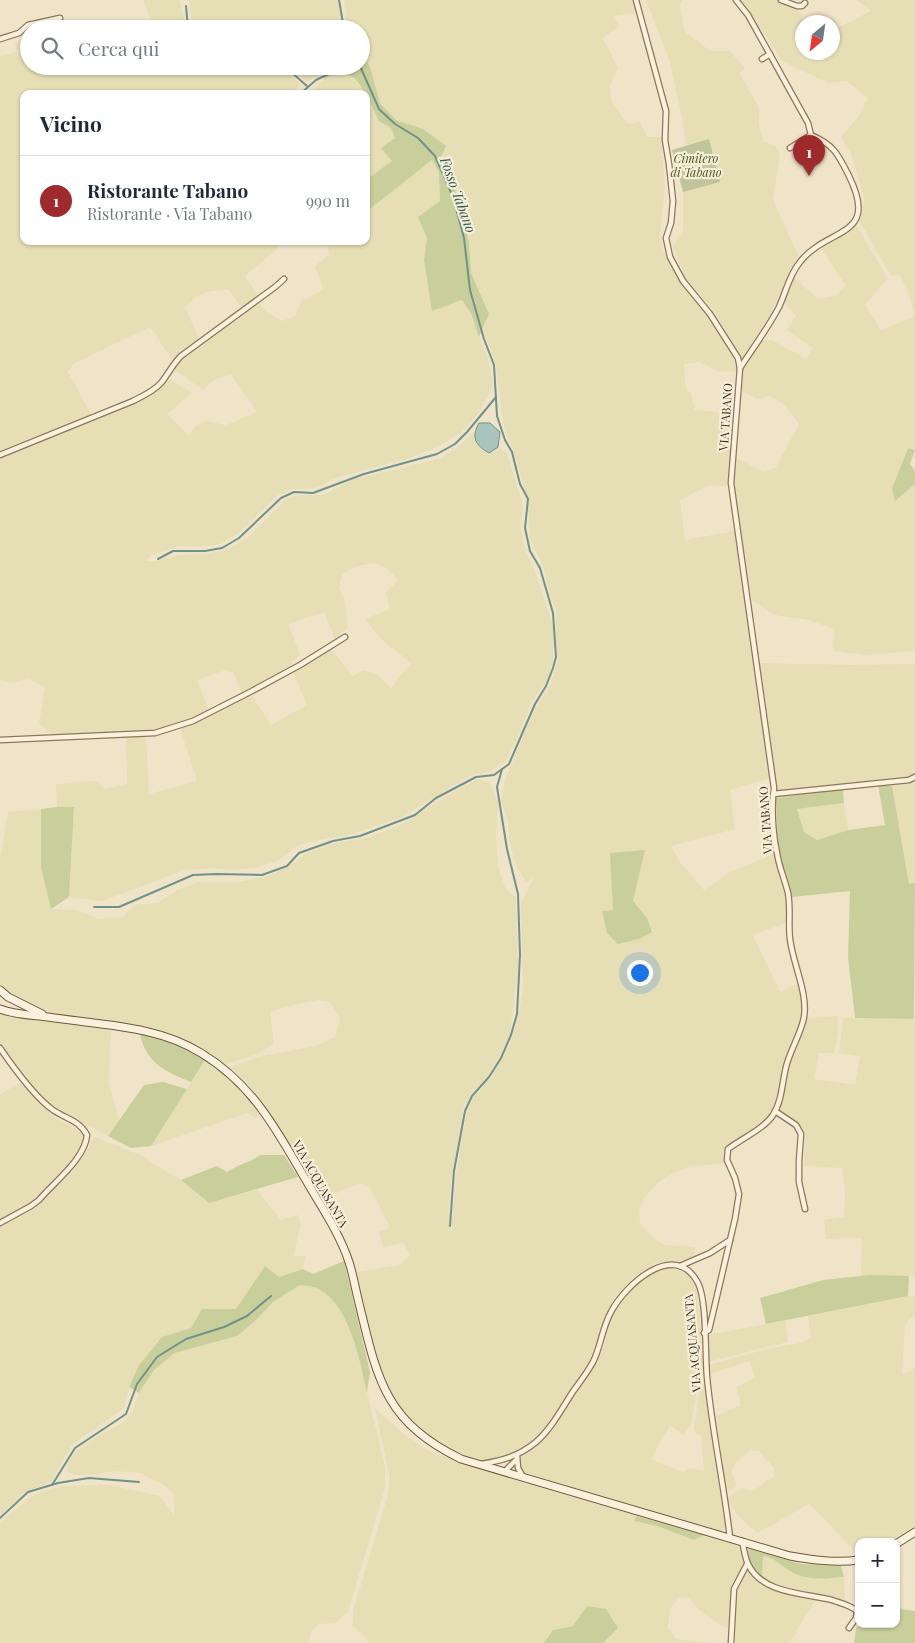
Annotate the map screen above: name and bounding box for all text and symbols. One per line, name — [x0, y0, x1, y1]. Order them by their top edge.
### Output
north arrow — [795, 15, 840, 60]
search box — [20, 20, 370, 75]
icon: search — [38, 34, 66, 62]
text: Cerca qui — [78, 35, 159, 61]
text: Vicino — [40, 109, 102, 137]
pin: 1 — [793, 135, 825, 176]
park label: Cimitero di Tabano — [670, 150, 722, 180]
water label: Fosso Tabano — [436, 153, 481, 236]
text: Ristorante Tabano — [87, 177, 248, 203]
text: 1 — [53, 190, 59, 211]
text: 990 m — [306, 190, 350, 211]
text: Ristorante · Via Tabano — [87, 203, 252, 224]
street label: VIA TABANO — [715, 382, 735, 452]
street label: VIA TABANO — [755, 785, 775, 856]
your location — [627, 960, 653, 986]
street label: VIA ACQUASANTA — [289, 1136, 353, 1230]
street label: VIA ACQUASANTA — [680, 1293, 704, 1394]
map controls — [855, 1538, 900, 1628]
button: + — [855, 1538, 900, 1583]
button: − — [855, 1583, 900, 1628]

